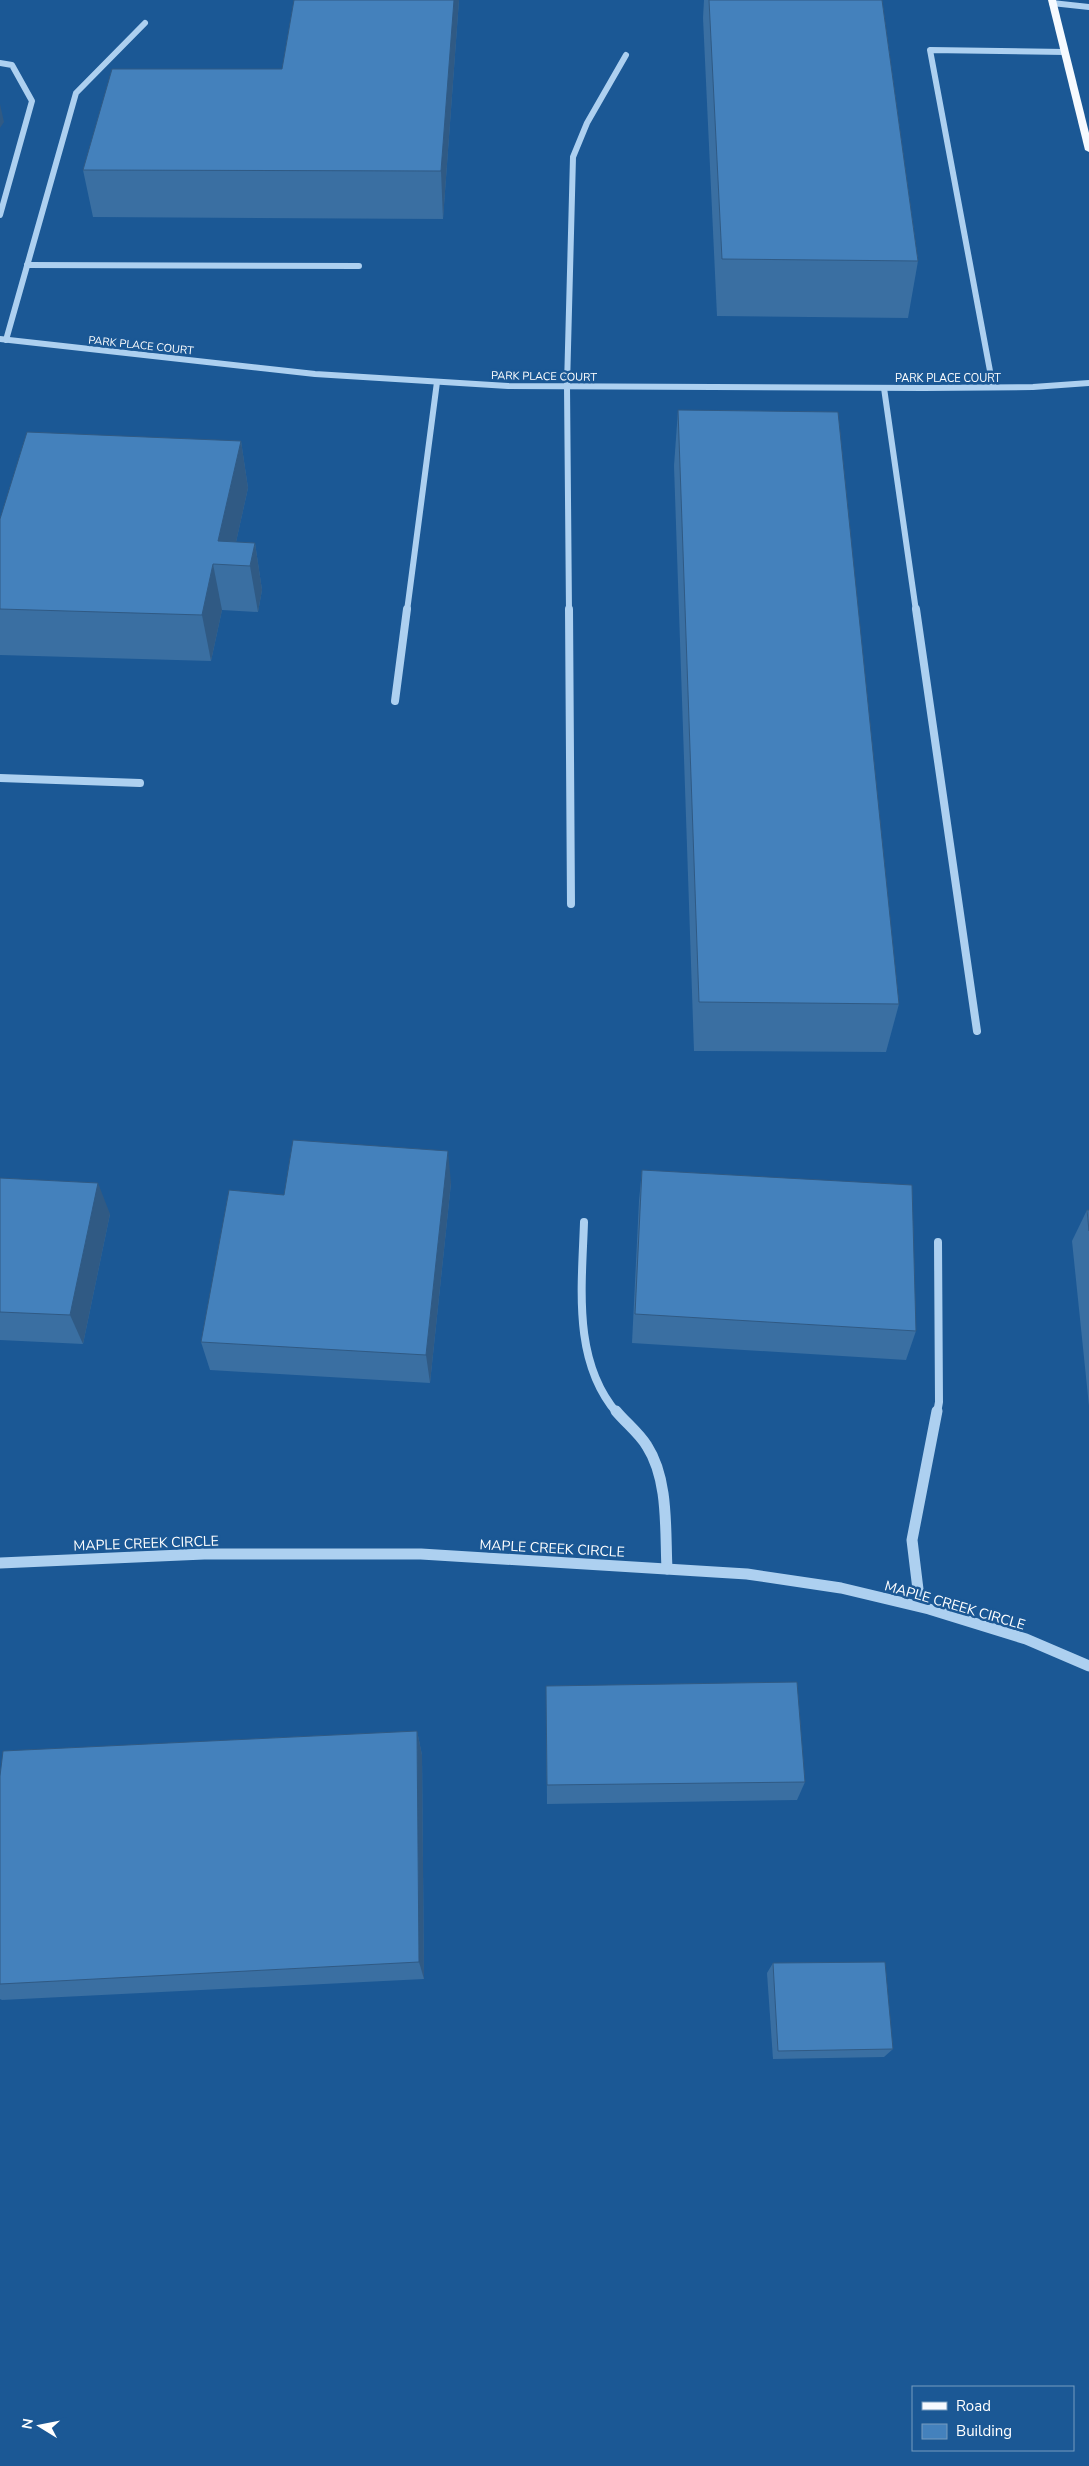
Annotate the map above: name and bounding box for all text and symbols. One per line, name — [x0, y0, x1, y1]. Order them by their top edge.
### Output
street label: PARK PLACE COURT — [88, 333, 195, 359]
street label: PARK PLACE COURT — [491, 368, 597, 385]
street label: PARK PLACE COURT — [895, 371, 1001, 386]
street label: MAPLE CREEK CIRCLE — [73, 1531, 219, 1556]
street label: MAPLE CREEK CIRCLE — [479, 1535, 625, 1562]
street label: MAPLE CREEK CIRCLE — [882, 1576, 1027, 1635]
legend — [912, 2386, 1074, 2451]
text: Road — [956, 2396, 991, 2416]
north arrow — [15, 2401, 65, 2451]
text: N — [17, 2417, 38, 2431]
text: Building — [956, 2421, 1012, 2441]

